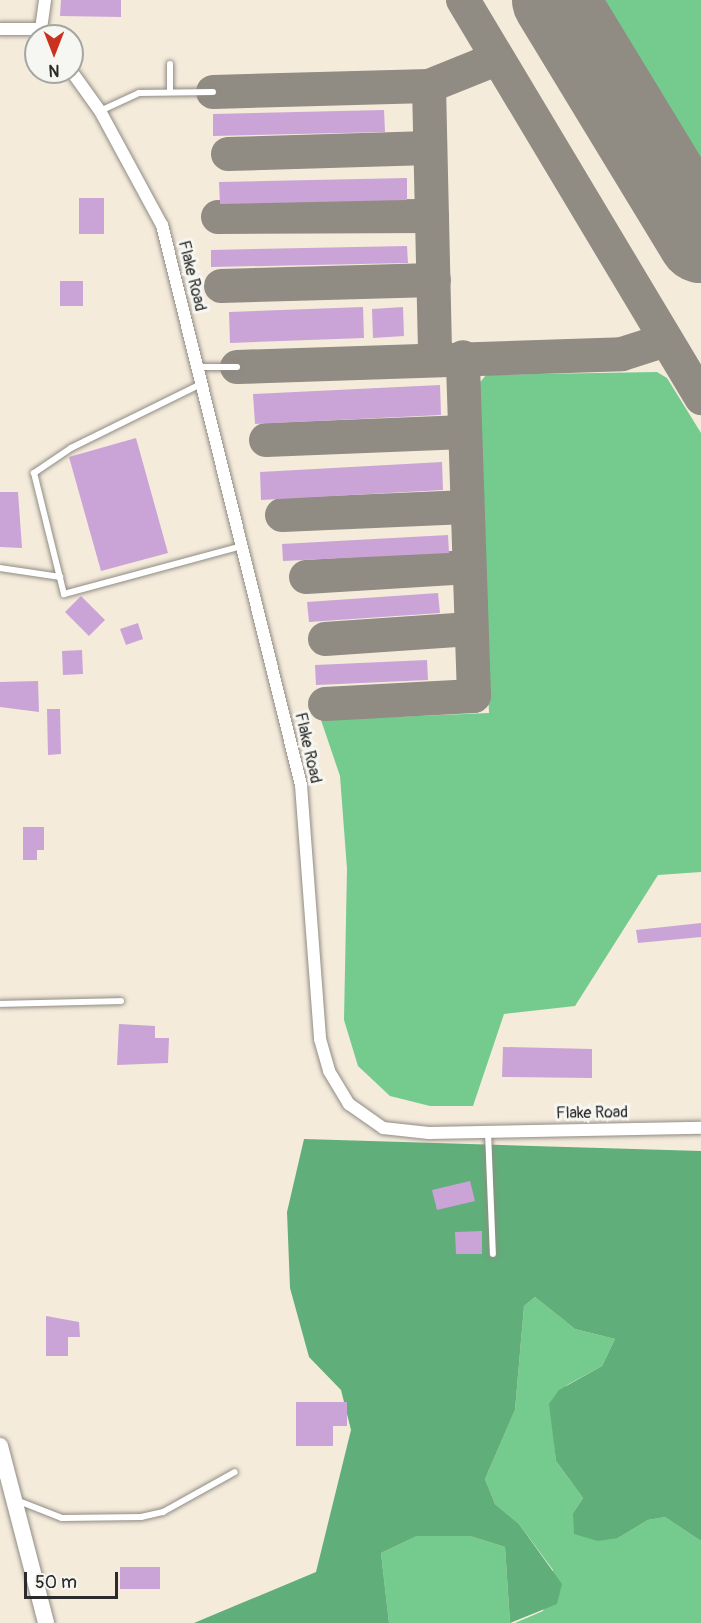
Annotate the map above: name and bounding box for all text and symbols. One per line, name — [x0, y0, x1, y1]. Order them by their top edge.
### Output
north arrow — [24, 24, 84, 84]
text: N — [49, 60, 59, 80]
street label: Flake Road — [174, 239, 210, 313]
street label: Flake Road — [291, 711, 325, 785]
street label: Flake Road — [556, 1103, 628, 1123]
scale bar — [27, 1560, 122, 1598]
text: 50 m — [35, 1571, 77, 1594]

